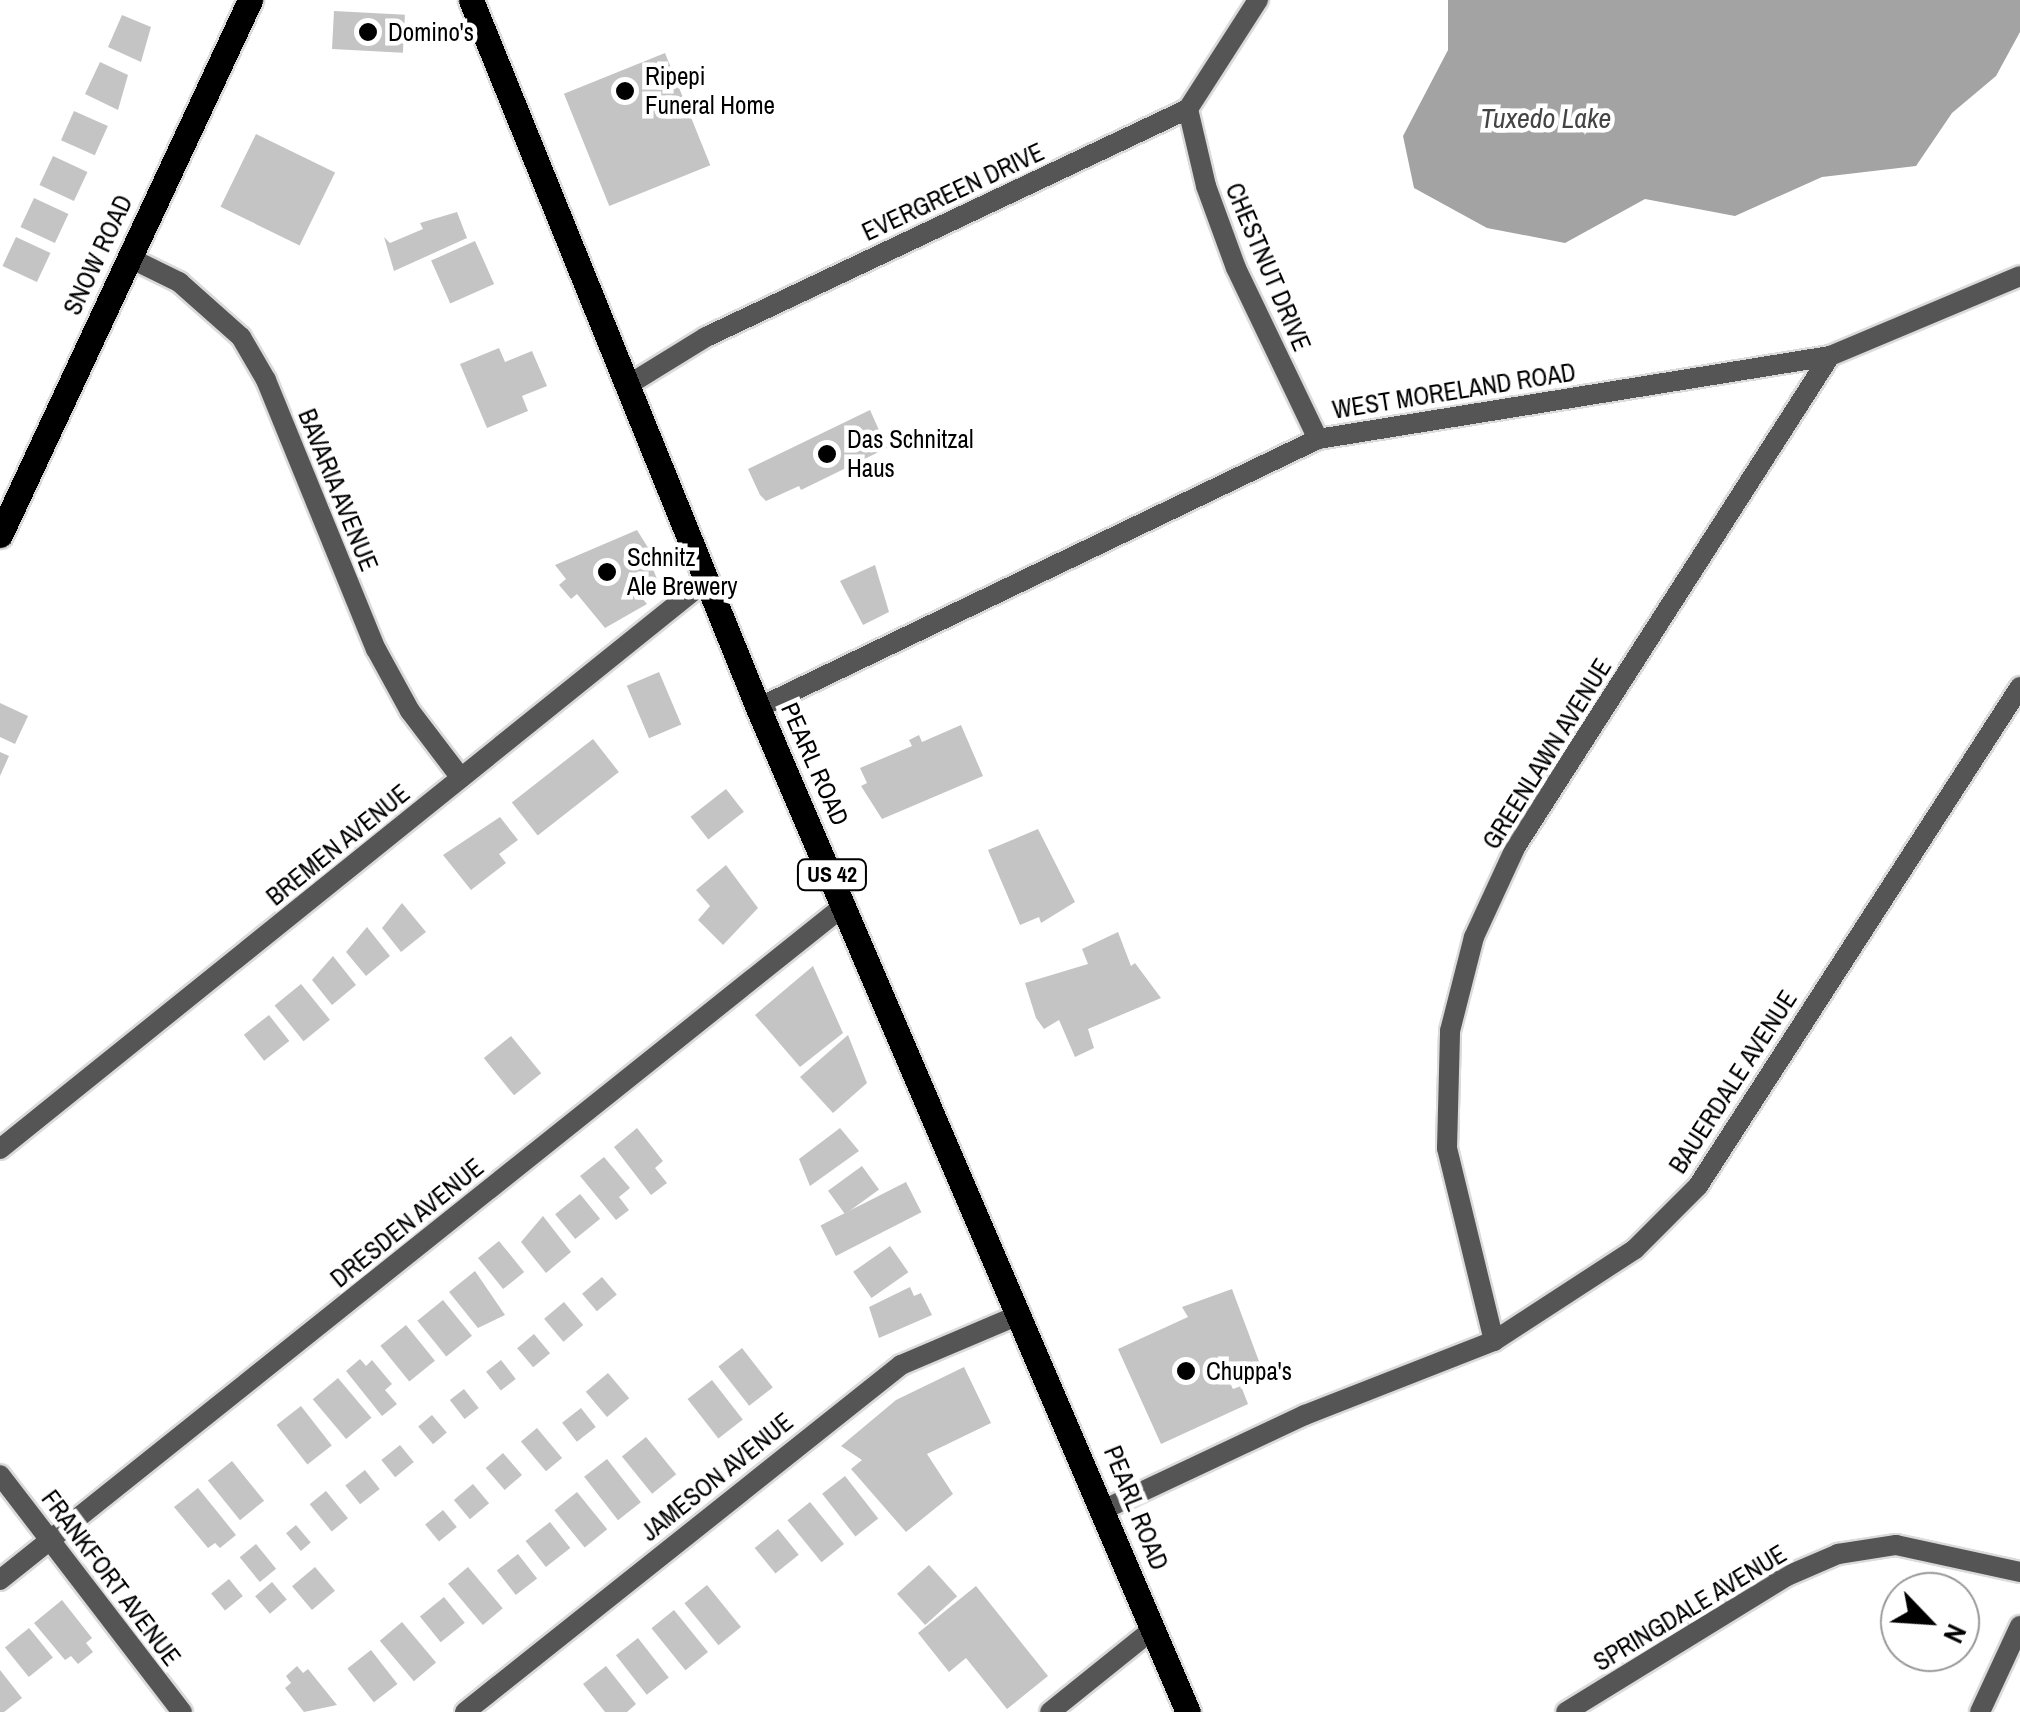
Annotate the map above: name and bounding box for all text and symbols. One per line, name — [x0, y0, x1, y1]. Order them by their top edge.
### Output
place label: Domino's — [388, 17, 474, 47]
marker: Domino's — [357, 21, 379, 43]
place label: Ripepi Funeral Home — [645, 62, 775, 121]
marker: Ripepi Funeral Home — [614, 80, 636, 102]
water label: Tuxedo Lake — [1481, 101, 1611, 135]
street label: EVERGREEN DRIVE — [857, 137, 1049, 247]
street label: CHESTNUT DRIVE — [1219, 178, 1317, 356]
street label: SNOW ROAD — [57, 190, 139, 320]
street label: WEST MORELAND ROAD — [1330, 357, 1578, 425]
street label: BAVARIA AVENUE — [291, 404, 385, 576]
place label: Das Schnitzal Haus — [847, 425, 973, 484]
marker: Das Schnitzal Haus — [816, 443, 838, 465]
place label: Schnitz Ale Brewery — [627, 543, 737, 602]
marker: Schnitz Ale Brewery — [596, 561, 618, 583]
street label: GREENLAWN AVENUE — [1476, 653, 1618, 855]
street label: PEARL ROAD — [774, 698, 856, 830]
street label: BREMEN AVENUE — [260, 778, 416, 912]
road number: US 42 — [794, 858, 870, 892]
street label: BAUERDALE AVENUE — [1663, 985, 1803, 1179]
street label: DRESDEN AVENUE — [324, 1152, 490, 1294]
place label: Chuppa's — [1206, 1356, 1292, 1386]
marker: Chuppa's — [1175, 1360, 1197, 1382]
street label: JAMESON AVENUE — [635, 1406, 799, 1548]
street label: PEARL ROAD — [1097, 1441, 1175, 1575]
street label: FRANKFORT AVENUE — [35, 1484, 187, 1672]
street label: SPRINGDALE AVENUE — [1588, 1538, 1792, 1678]
north arrow — [1880, 1572, 1980, 1672]
text: N — [1935, 1618, 1976, 1649]

